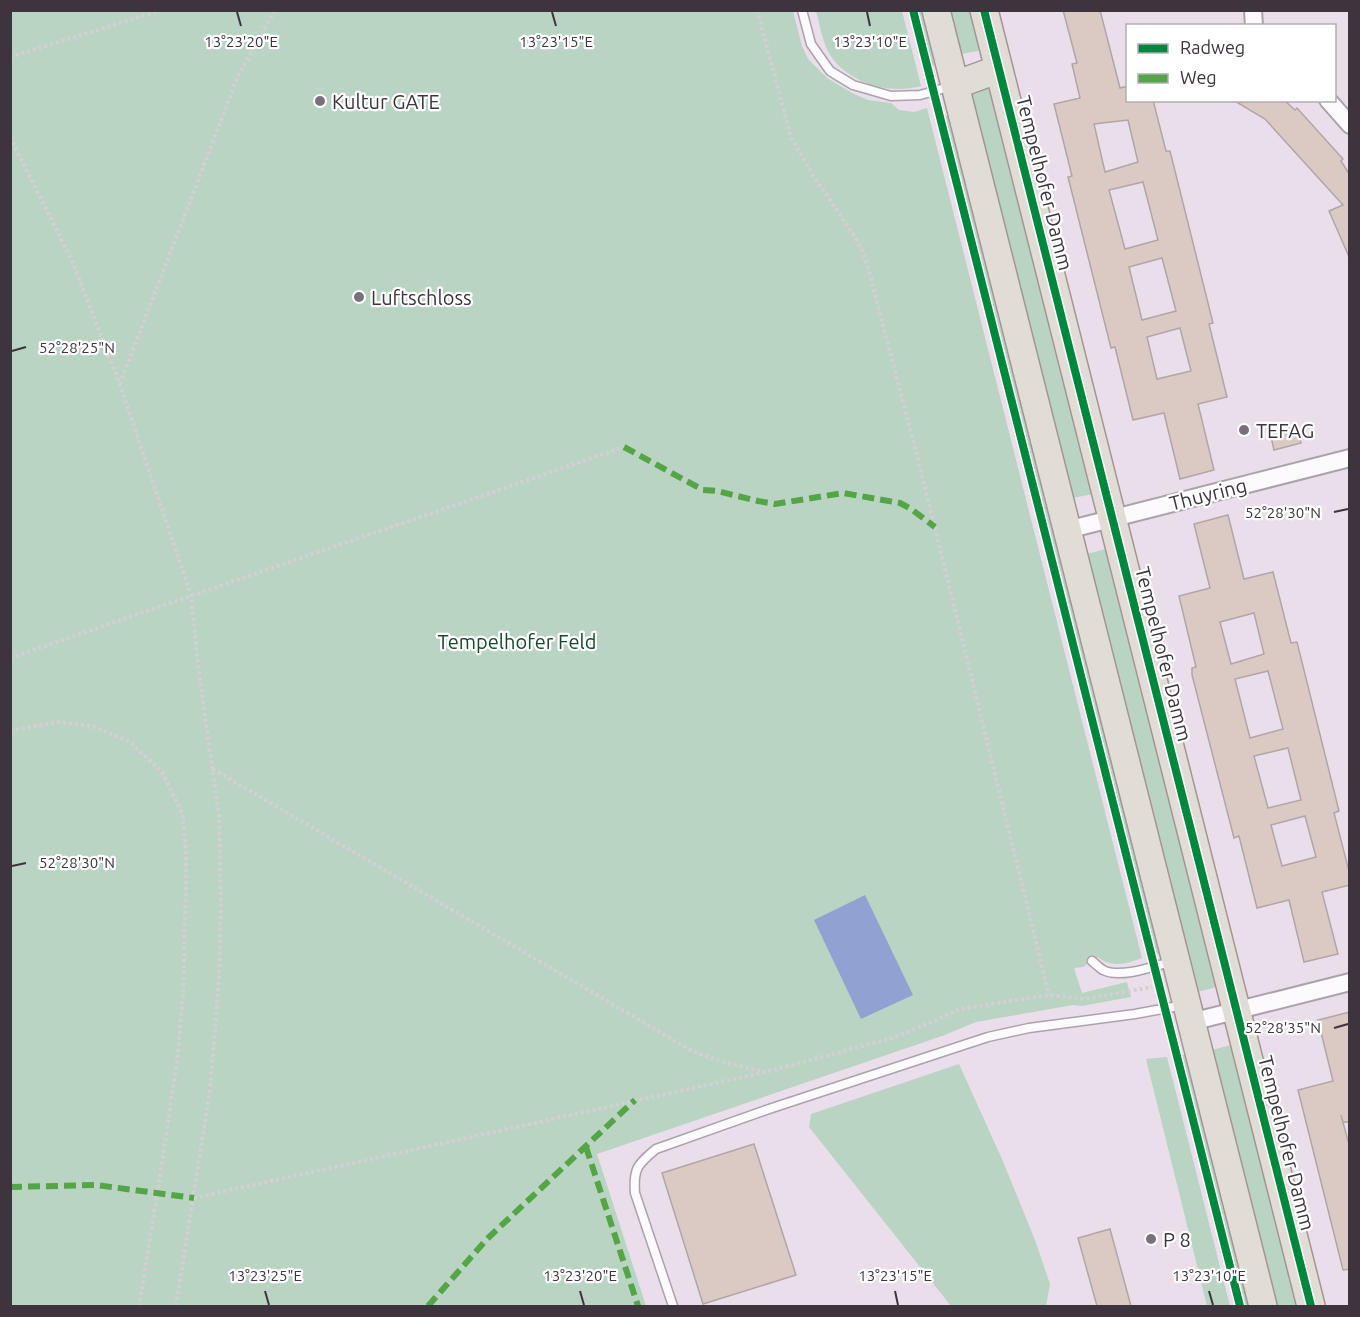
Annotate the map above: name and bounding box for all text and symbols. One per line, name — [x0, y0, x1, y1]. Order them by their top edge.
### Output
legend — [1126, 24, 1336, 102]
text: 13°23'20"E — [204, 33, 278, 50]
text: 13°23'15"E — [519, 33, 593, 50]
text: 13°23'10"E — [833, 33, 907, 50]
text: Radweg — [1180, 37, 1245, 57]
text: Weg — [1180, 67, 1217, 87]
place label: Kultur GATE — [332, 90, 440, 113]
street label: Tempelhofer Damm — [1012, 93, 1078, 273]
marker: Kultur GATE — [313, 94, 327, 108]
place label: Luftschloss — [371, 286, 472, 309]
marker: Luftschloss — [352, 290, 366, 304]
text: 52°28'25"N — [39, 339, 115, 356]
place label: TEFAG — [1256, 419, 1314, 442]
marker: TEFAG — [1237, 423, 1251, 437]
street label: Thuyring — [1167, 473, 1249, 515]
text: 52°28'30"N — [1245, 504, 1321, 521]
street label: Tempelhofer Damm — [1131, 564, 1197, 744]
park label: Tempelhofer Feld — [438, 630, 596, 653]
text: 52°28'30"N — [39, 854, 115, 871]
text: 52°28'35"N — [1245, 1019, 1321, 1036]
street label: Tempelhofer Damm — [1254, 1053, 1320, 1233]
place label: P 8 — [1163, 1228, 1191, 1251]
marker: P 8 — [1144, 1232, 1158, 1246]
text: 13°23'25"E — [228, 1267, 302, 1284]
text: 13°23'20"E — [543, 1267, 617, 1284]
text: 13°23'15"E — [858, 1267, 932, 1284]
text: 13°23'10"E — [1172, 1267, 1246, 1284]

